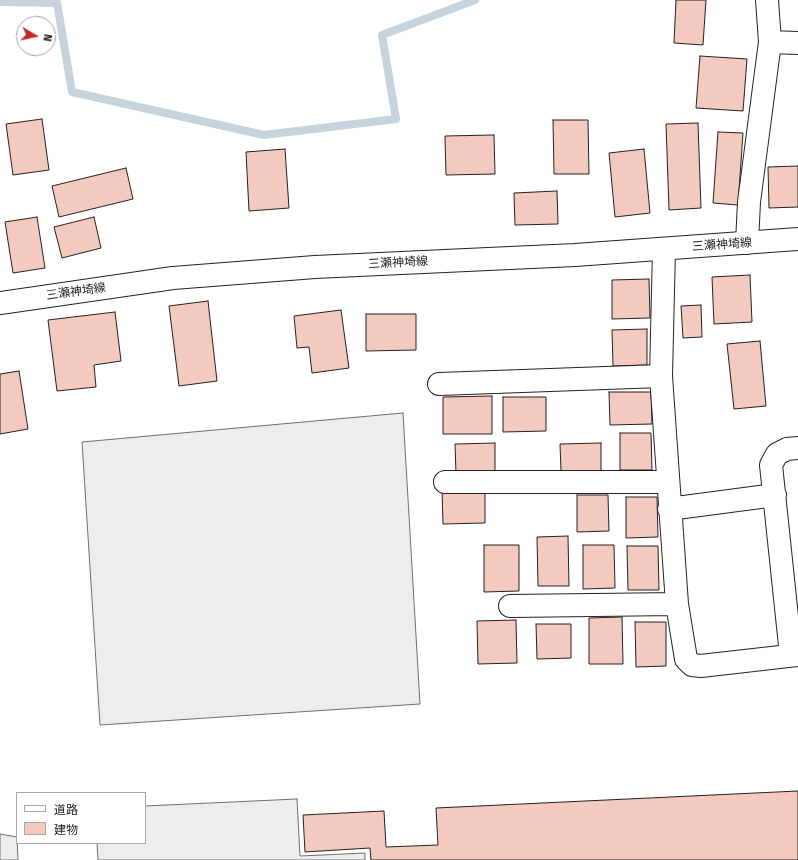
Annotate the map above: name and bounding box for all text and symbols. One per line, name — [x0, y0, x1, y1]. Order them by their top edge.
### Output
north arrow — [16, 16, 56, 56]
text: N — [40, 33, 54, 42]
street label: 三瀬神埼線 — [692, 236, 752, 254]
street label: 三瀬神埼線 — [368, 254, 428, 272]
street label: 三瀬神埼線 — [45, 281, 107, 303]
legend — [16, 792, 146, 844]
text: 道路 — [54, 803, 78, 817]
text: 建物 — [54, 823, 78, 837]

